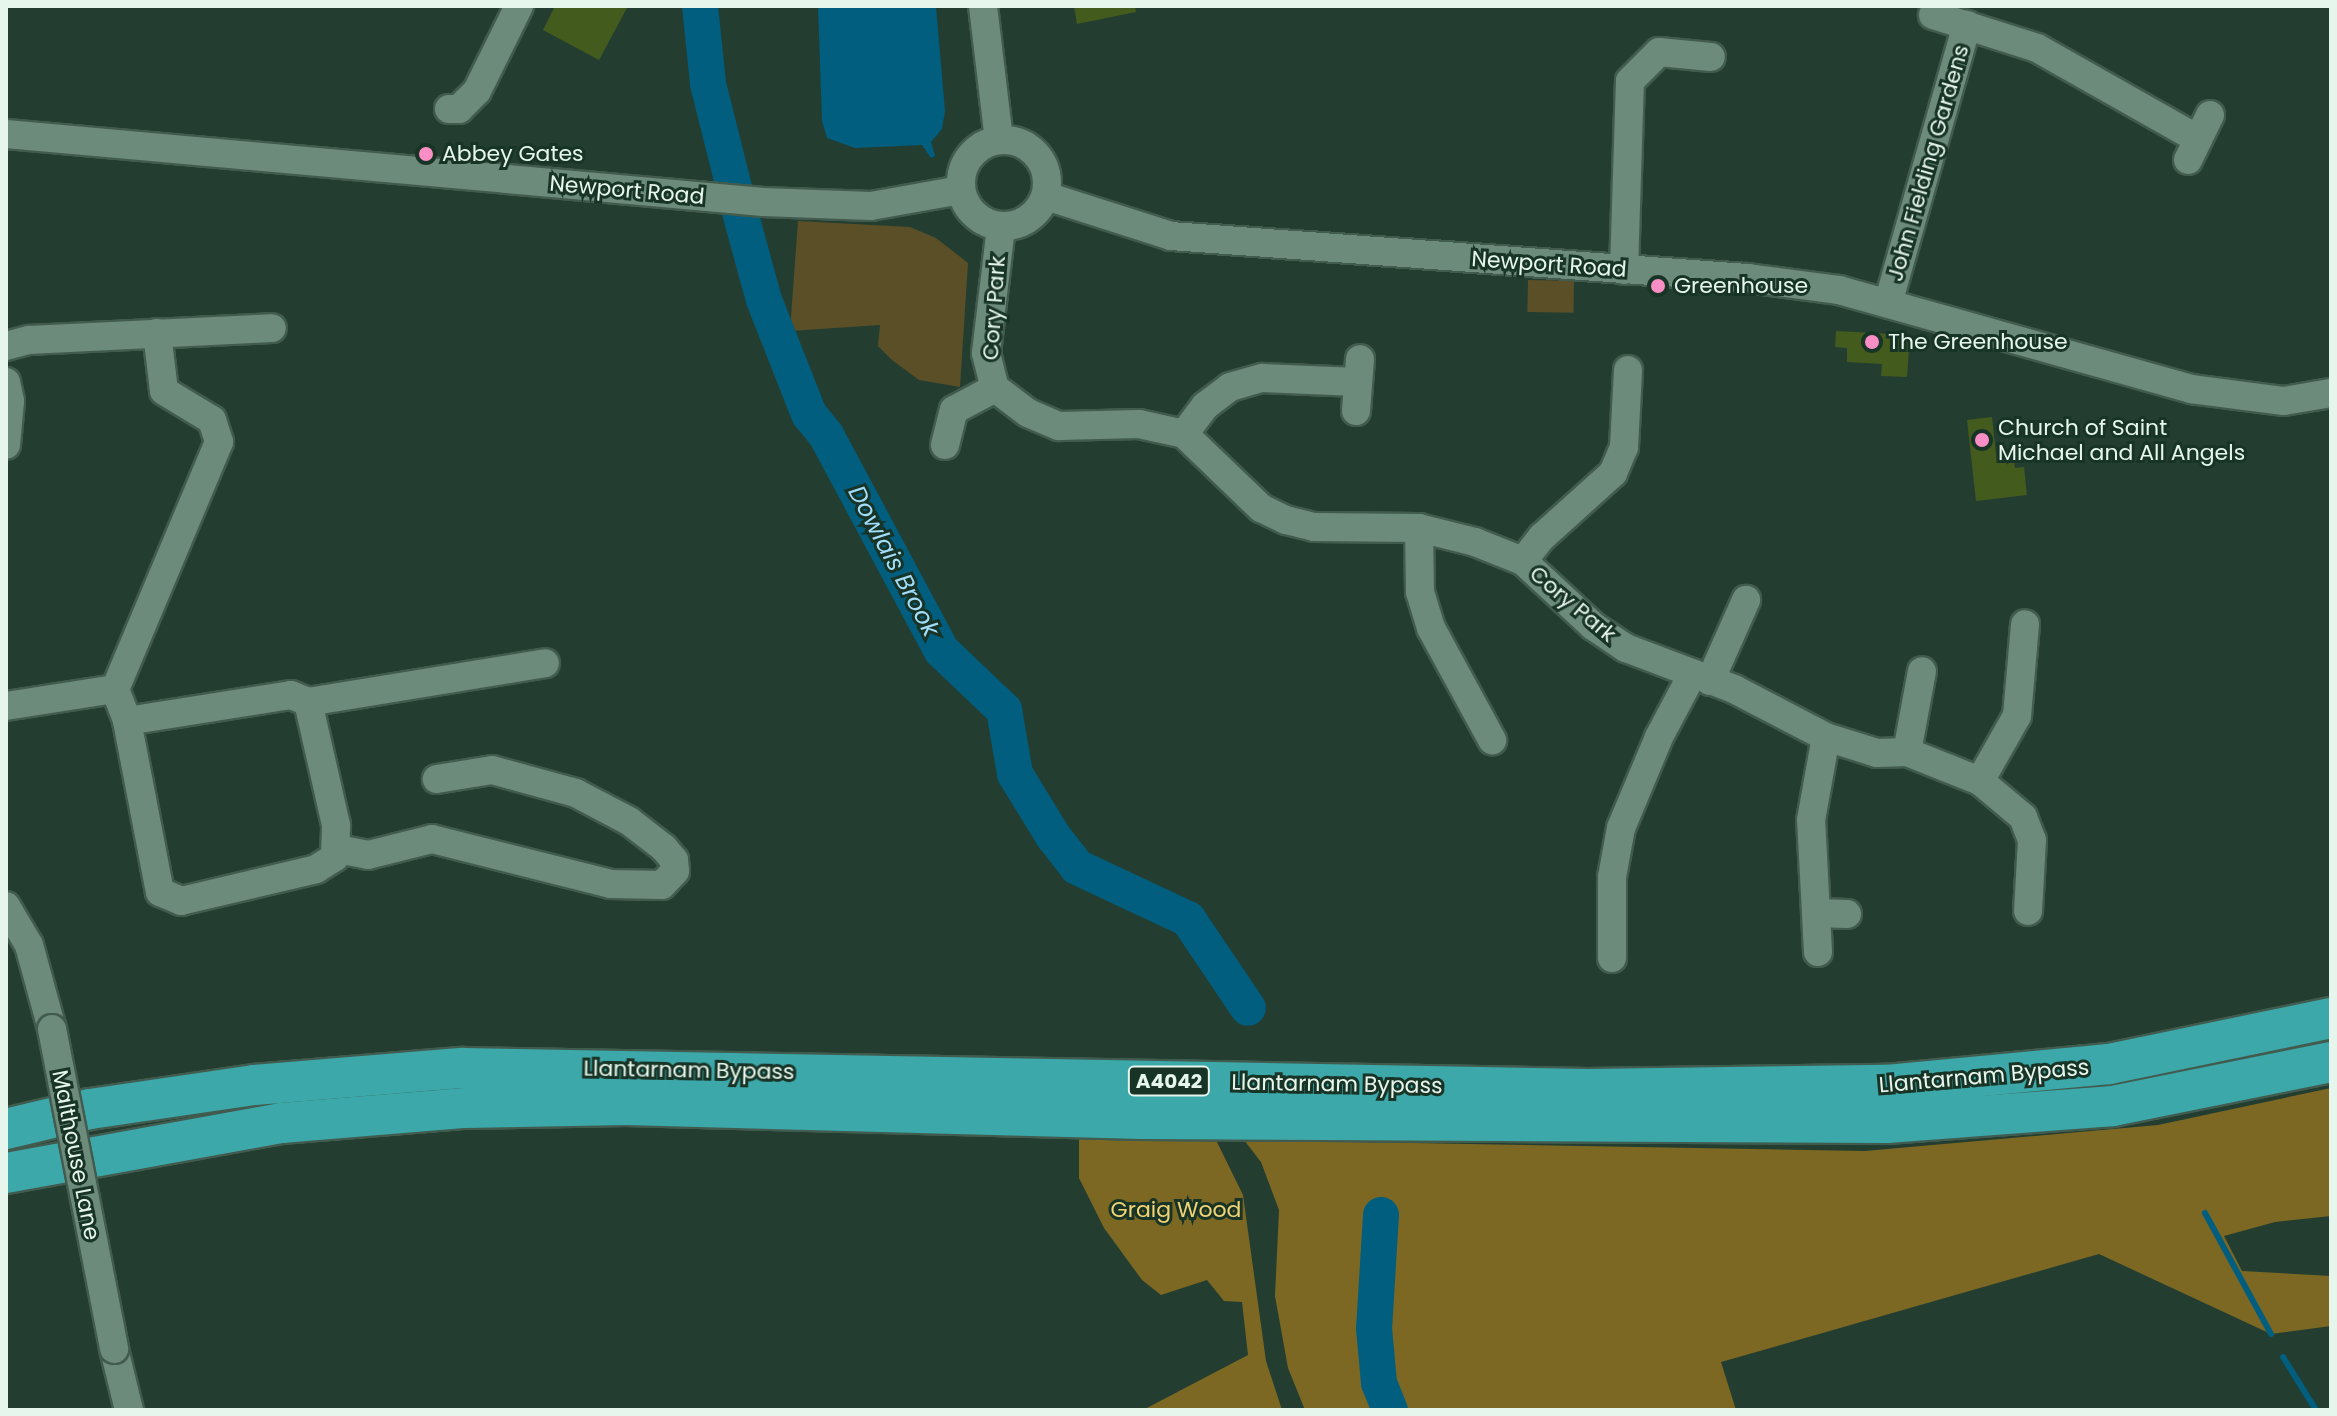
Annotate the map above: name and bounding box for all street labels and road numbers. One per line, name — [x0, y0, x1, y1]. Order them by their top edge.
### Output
street label: John Fielding Gardens — [1882, 42, 1974, 284]
street label: Newport Road — [548, 170, 706, 210]
street label: Newport Road — [1471, 245, 1627, 283]
street label: Cory Park — [977, 255, 1011, 361]
street label: Cory Park — [1524, 560, 1622, 648]
street label: Llantarnam Bypass — [1878, 1054, 2090, 1098]
street label: Llantarnam Bypass — [583, 1055, 795, 1085]
road number: A4042 — [1127, 1065, 1211, 1097]
street label: Malthouse Lane — [47, 1068, 105, 1242]
street label: Llantarnam Bypass — [1231, 1069, 1443, 1099]

